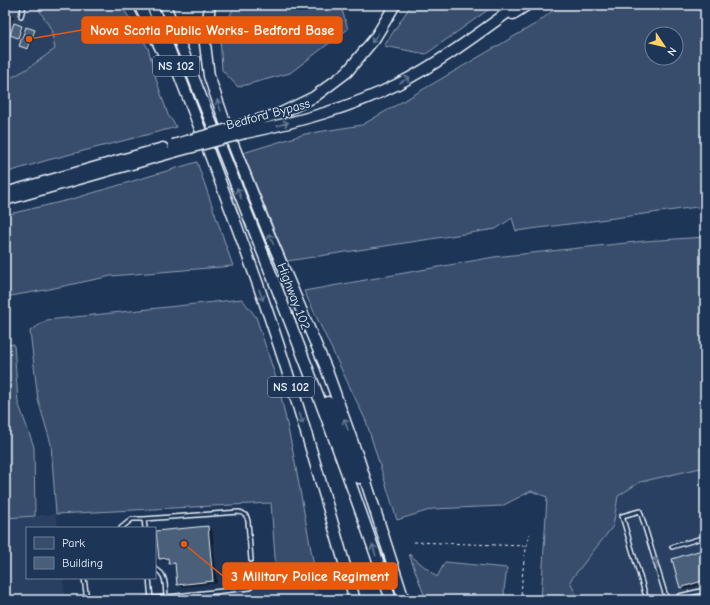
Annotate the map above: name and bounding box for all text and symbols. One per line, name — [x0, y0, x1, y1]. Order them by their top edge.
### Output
callout: Nova Scotia Public Works- Bedford Base — [82, 17, 342, 43]
text: Nova Scotia Public Works- Bedford Base — [90, 22, 334, 39]
north arrow — [644, 26, 684, 66]
one-way arrow — [370, 32, 379, 43]
text: N — [664, 45, 679, 58]
road number: NS 102 — [153, 56, 199, 76]
one-way arrow — [399, 76, 411, 84]
street label: Bedford Bypass — [225, 96, 311, 132]
one-way arrow — [215, 98, 222, 111]
one-way arrow — [276, 120, 289, 127]
one-way arrow — [235, 188, 243, 200]
one-way arrow — [267, 233, 274, 245]
street label: Highway 102 — [274, 260, 314, 332]
one-way arrow — [258, 288, 266, 300]
road number: NS 102 — [268, 377, 314, 397]
one-way arrow — [298, 412, 305, 425]
one-way arrow — [342, 418, 350, 430]
legend — [26, 527, 156, 579]
text: Park — [62, 536, 85, 550]
one-way arrow — [370, 543, 377, 556]
text: Building — [62, 556, 103, 570]
one-way arrow — [652, 556, 659, 569]
callout: 3 Military Police Regiment — [223, 563, 397, 589]
text: 3 Military Police Regiment — [231, 568, 389, 585]

